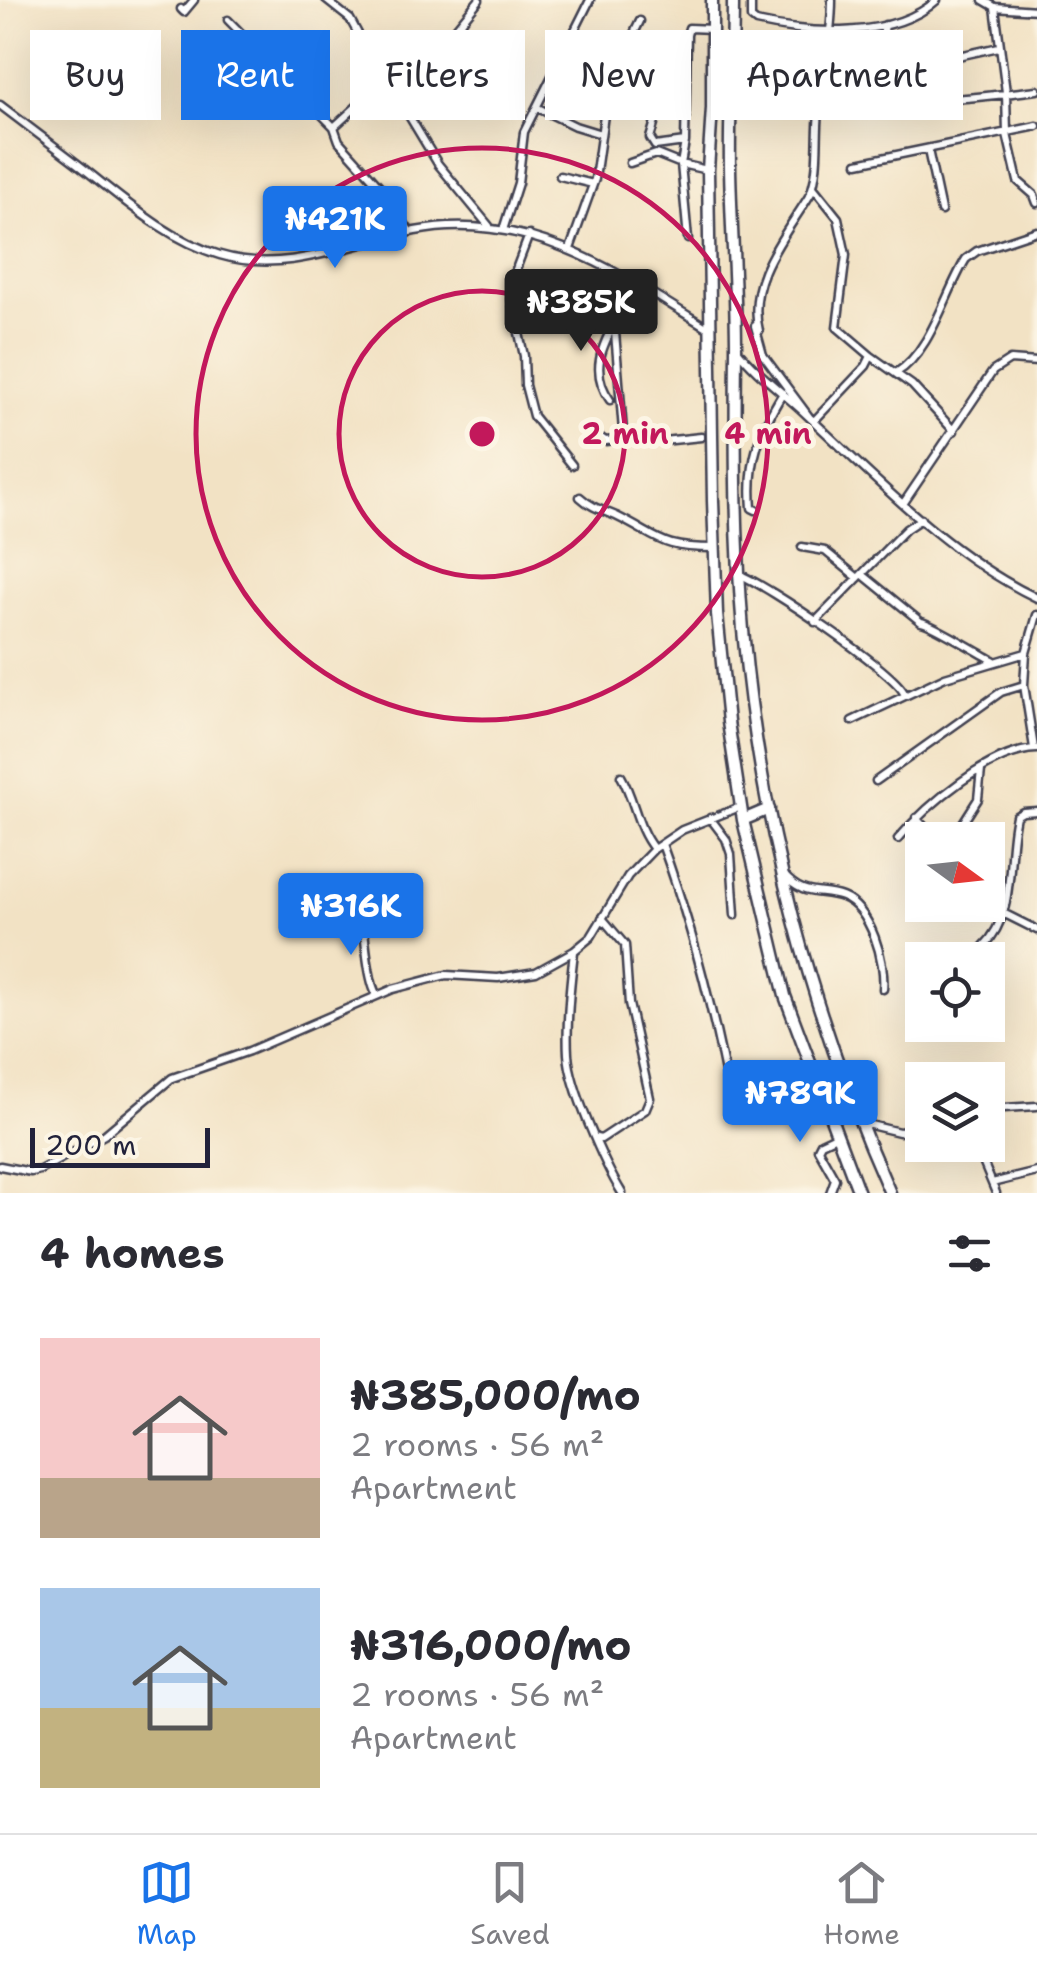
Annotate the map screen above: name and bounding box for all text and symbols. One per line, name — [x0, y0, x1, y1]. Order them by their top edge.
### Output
chip: Buy — [30, 30, 161, 120]
chip: Rent — [181, 30, 330, 120]
chip: Filters — [350, 30, 525, 120]
chip: New — [545, 30, 691, 120]
chip: Apartment — [711, 30, 963, 120]
pin: ₦421K — [265, 186, 405, 271]
text: ₦421K — [285, 197, 385, 240]
pin: ₦385K — [511, 269, 651, 354]
text: ₦385K — [527, 280, 635, 323]
text: 2 min — [581, 413, 669, 454]
text: 4 min — [724, 413, 812, 454]
centre of rings — [464, 416, 500, 452]
north arrow — [905, 822, 1005, 922]
map controls — [905, 822, 1005, 1162]
pin: ₦316K — [281, 873, 421, 958]
text: ₦316K — [300, 884, 402, 927]
button: locate — [905, 942, 1005, 1042]
pin: ₦789K — [730, 1060, 870, 1145]
button: layers — [905, 1062, 1005, 1162]
text: ₦789K — [745, 1071, 855, 1114]
scale bar — [30, 1123, 210, 1168]
text: 200 m — [45, 1126, 136, 1164]
text: 4 homes — [40, 1225, 225, 1281]
icon: filters — [942, 1226, 997, 1281]
text: ₦385,000/mo — [350, 1367, 641, 1423]
icon: home — [120, 1378, 240, 1498]
text: 2 rooms · 56 m² — [350, 1423, 604, 1466]
text: Apartment — [350, 1466, 517, 1509]
text: ₦316,000/mo — [350, 1617, 632, 1673]
icon: home — [120, 1628, 240, 1748]
text: 2 rooms · 56 m² — [350, 1673, 604, 1716]
text: Apartment — [350, 1716, 517, 1759]
tab: Map — [137, 1855, 197, 1953]
tab: Saved — [470, 1855, 550, 1953]
tab: Home — [823, 1855, 900, 1953]

